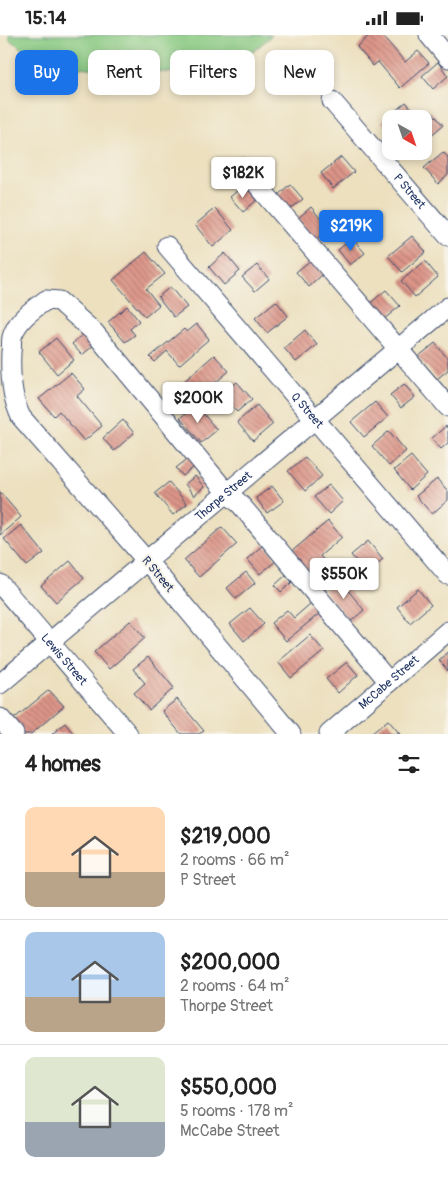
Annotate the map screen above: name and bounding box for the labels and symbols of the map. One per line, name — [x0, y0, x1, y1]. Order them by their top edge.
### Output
north arrow — [382, 110, 432, 160]
pin: $182K — [208, 156, 278, 199]
street label: P Street — [390, 171, 429, 212]
pin: $219K — [316, 209, 386, 252]
pin: $200K — [163, 381, 233, 424]
street label: Q Street — [287, 390, 327, 432]
street label: Thorpe Street — [192, 468, 255, 525]
street label: R Street — [138, 553, 177, 595]
pin: $550K — [309, 557, 379, 600]
street label: Lewis Street — [38, 631, 90, 689]
street label: McCabe Street — [356, 652, 422, 713]

